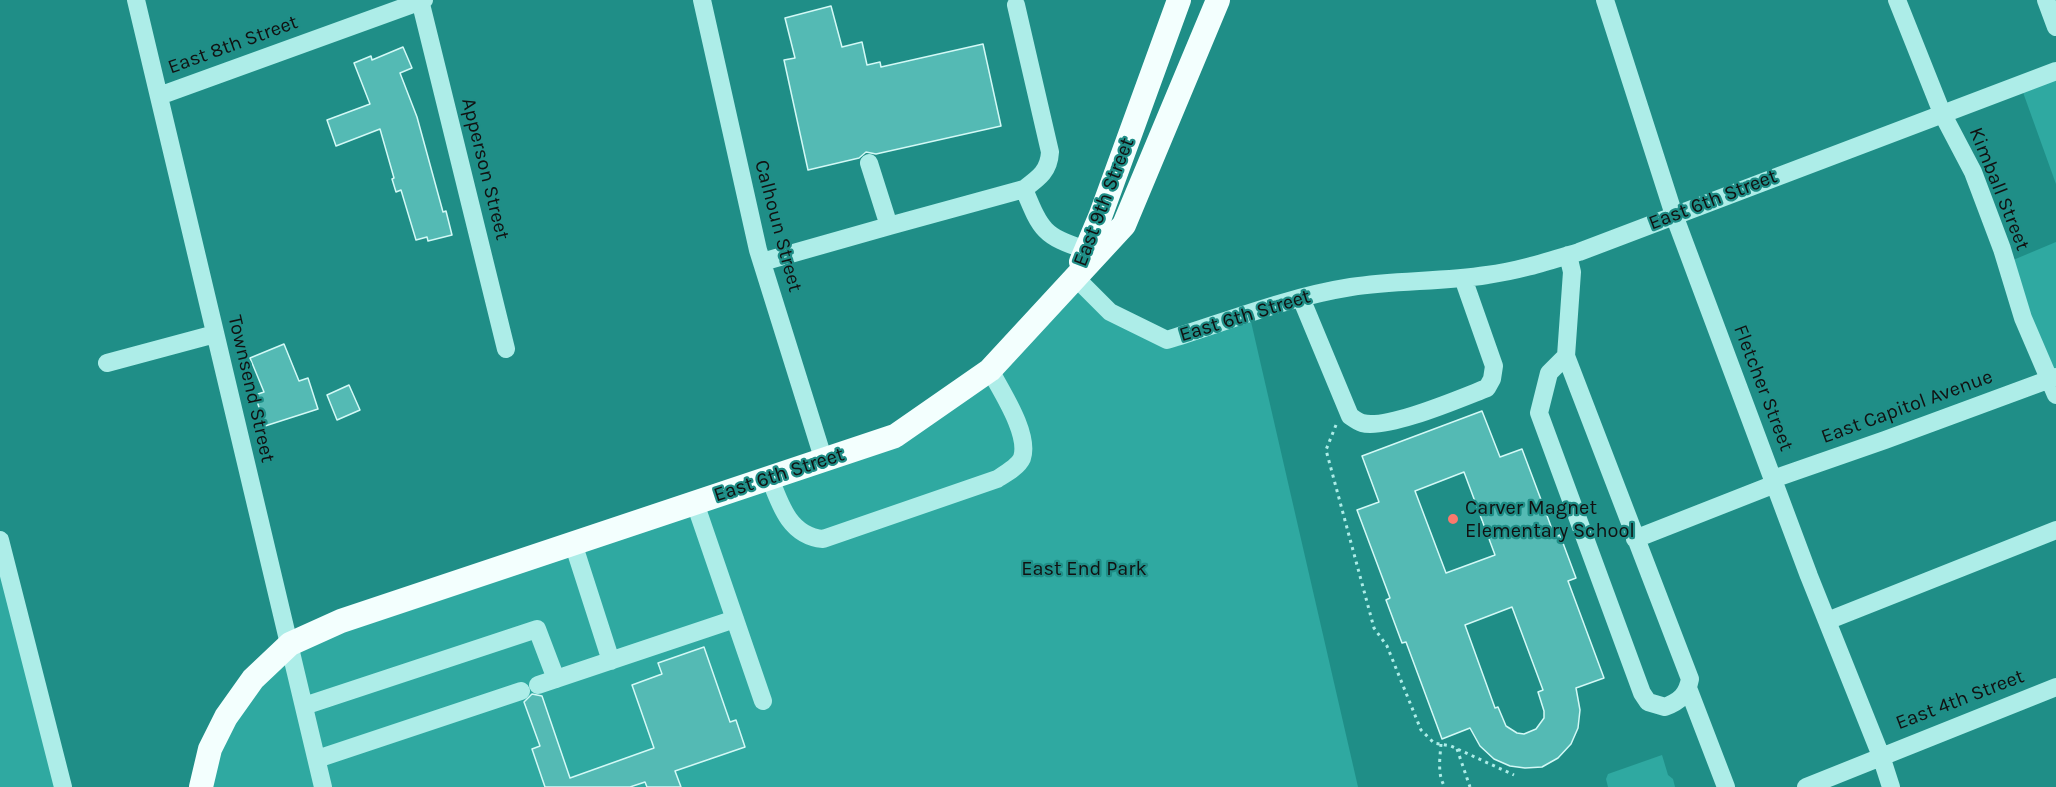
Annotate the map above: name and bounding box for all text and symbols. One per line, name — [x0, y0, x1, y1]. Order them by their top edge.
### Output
street label: East 8th Street — [165, 10, 301, 80]
street label: Apperson Street — [456, 95, 514, 243]
street label: Kimball Street — [1963, 124, 2035, 254]
street label: East 9th Street — [1068, 134, 1140, 270]
street label: Calhoun Street — [749, 157, 807, 295]
street label: East 6th Street — [1645, 164, 1781, 236]
street label: East 6th Street — [1177, 285, 1313, 347]
street label: Townsend Street — [222, 313, 280, 465]
street label: Fletcher Street — [1728, 321, 1798, 455]
street label: East Capitol Avenue — [1818, 365, 1996, 449]
street label: East 6th Street — [711, 443, 847, 507]
place label: Carver Magnet Elementary School — [1465, 496, 1635, 543]
marker: Carver Magnet Elementary School — [1446, 512, 1460, 526]
park label: East End Park — [1021, 557, 1147, 581]
street label: East 4th Street — [1892, 665, 2028, 735]

